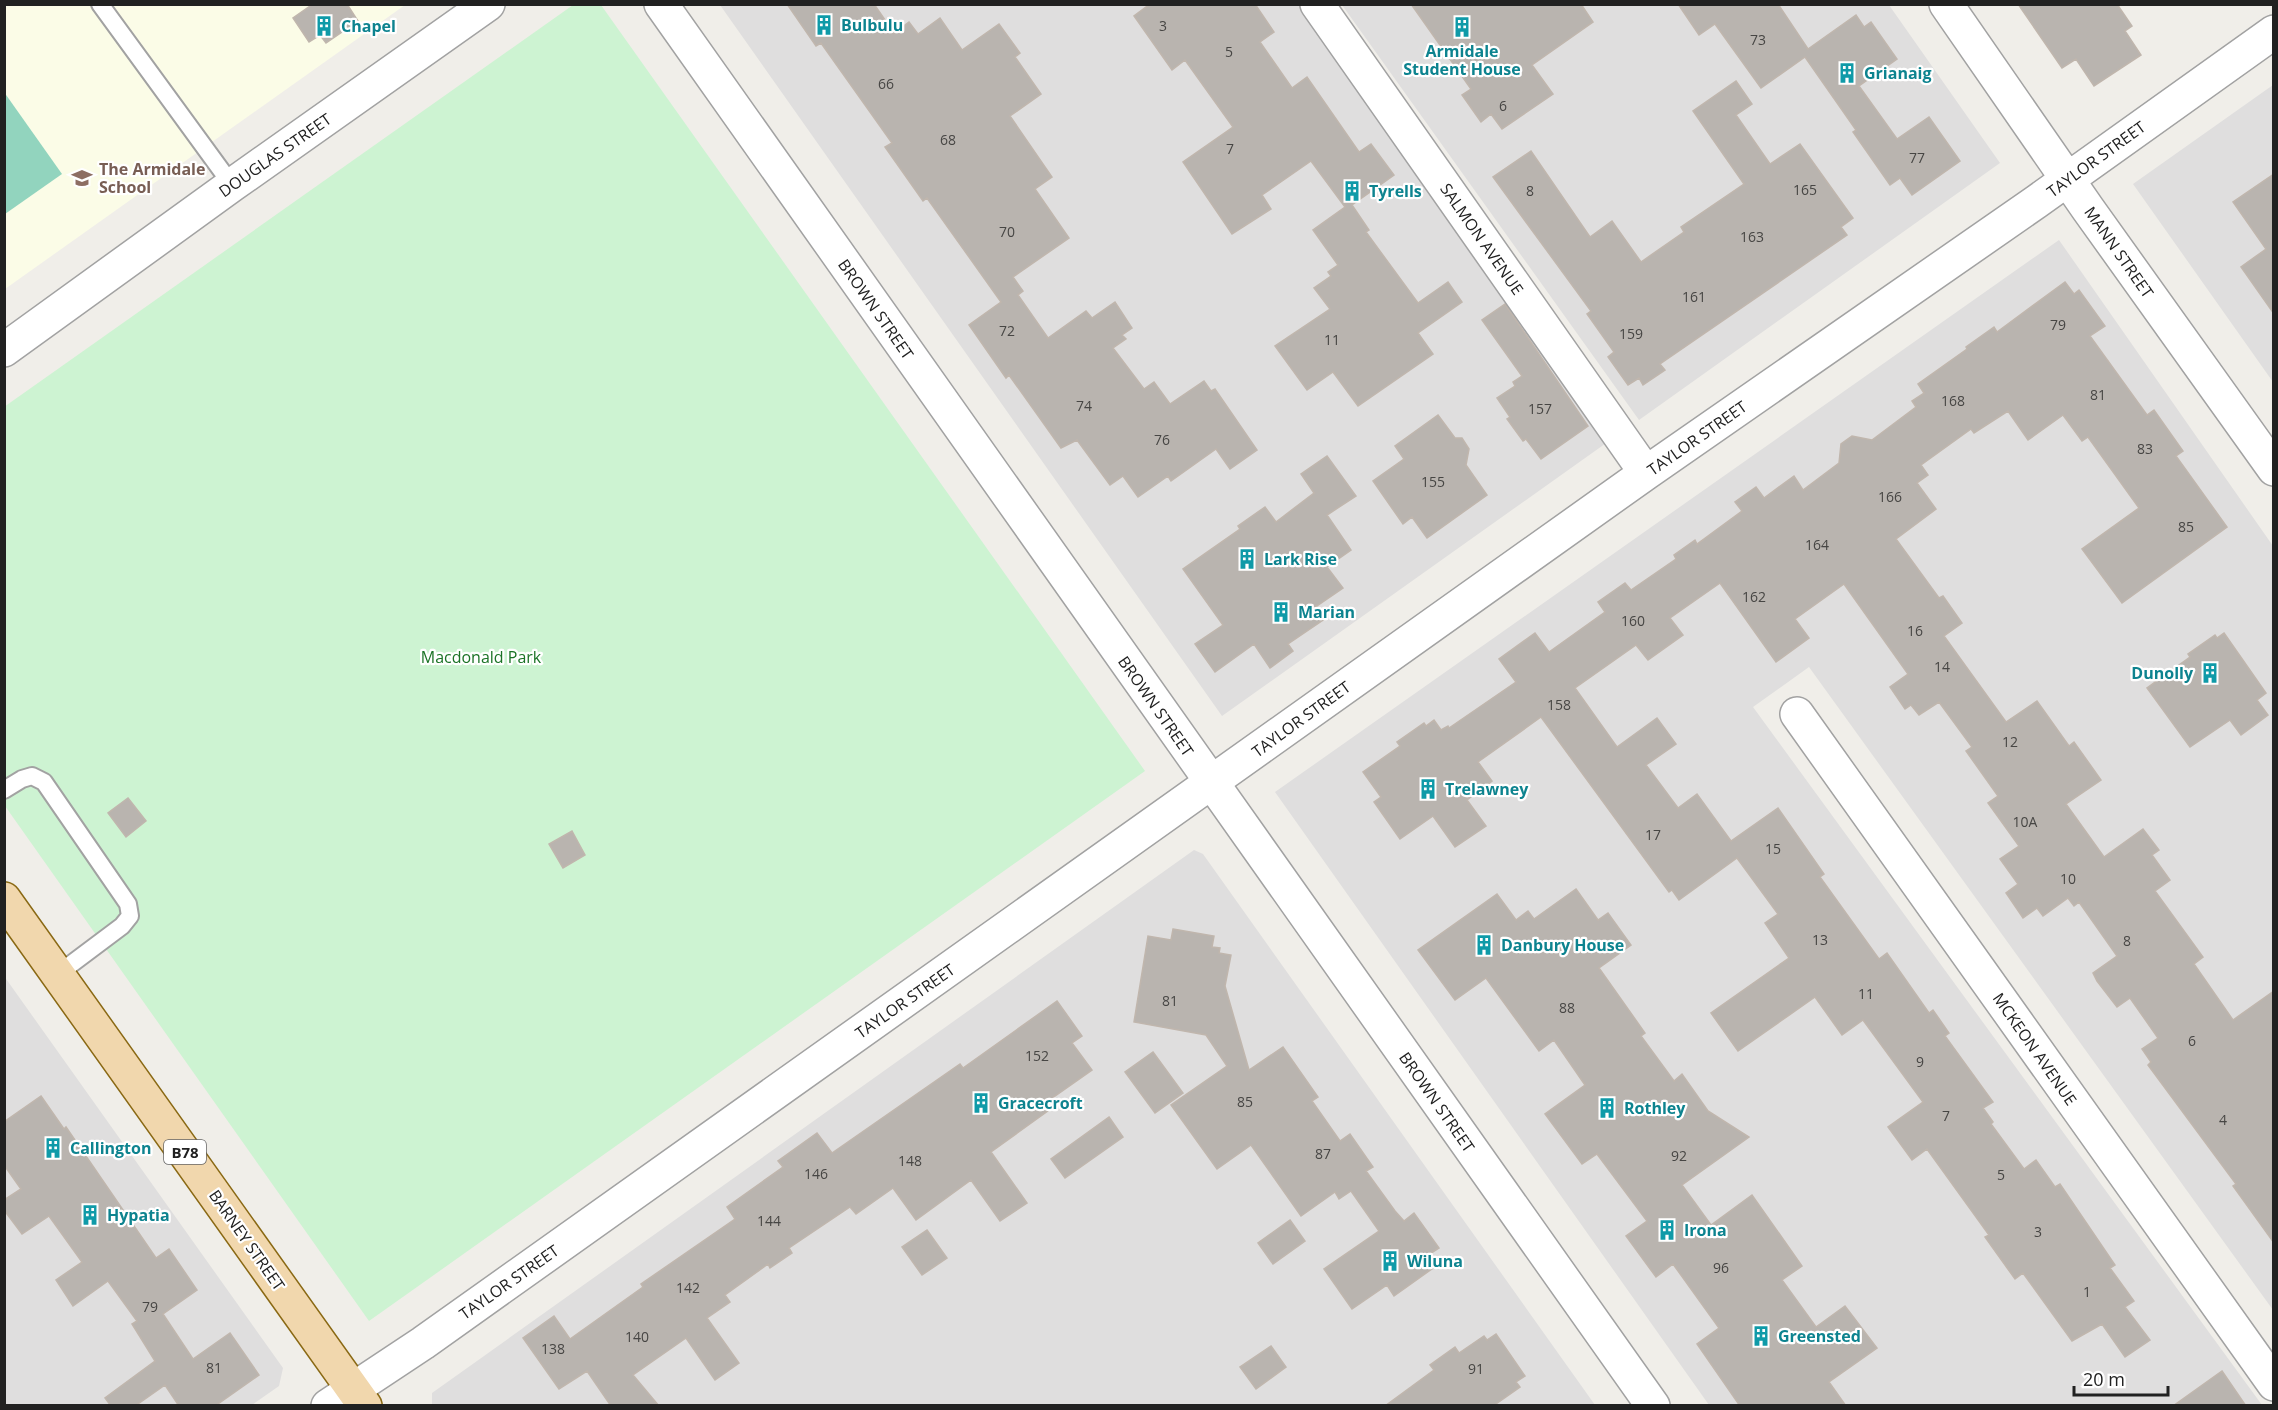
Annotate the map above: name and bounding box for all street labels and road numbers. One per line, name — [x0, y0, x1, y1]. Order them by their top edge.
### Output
street label: DOUGLAS STREET — [214, 108, 336, 202]
street label: TAYLOR STREET — [2042, 116, 2150, 202]
street label: SALMON AVENUE — [1435, 179, 1529, 299]
street label: MANN STREET — [2079, 202, 2159, 302]
street label: BROWN STREET — [833, 254, 919, 364]
street label: TAYLOR STREET — [1643, 395, 1751, 480]
street label: BROWN STREET — [1113, 651, 1199, 761]
street label: TAYLOR STREET — [1247, 676, 1355, 762]
street label: TAYLOR STREET — [851, 958, 959, 1043]
street label: MCKEON AVENUE — [1988, 988, 2082, 1110]
street label: BROWN STREET — [1394, 1047, 1480, 1157]
road number: B78 — [164, 1140, 206, 1164]
street label: BARNEY STREET — [204, 1185, 290, 1295]
street label: TAYLOR STREET — [455, 1239, 563, 1324]

